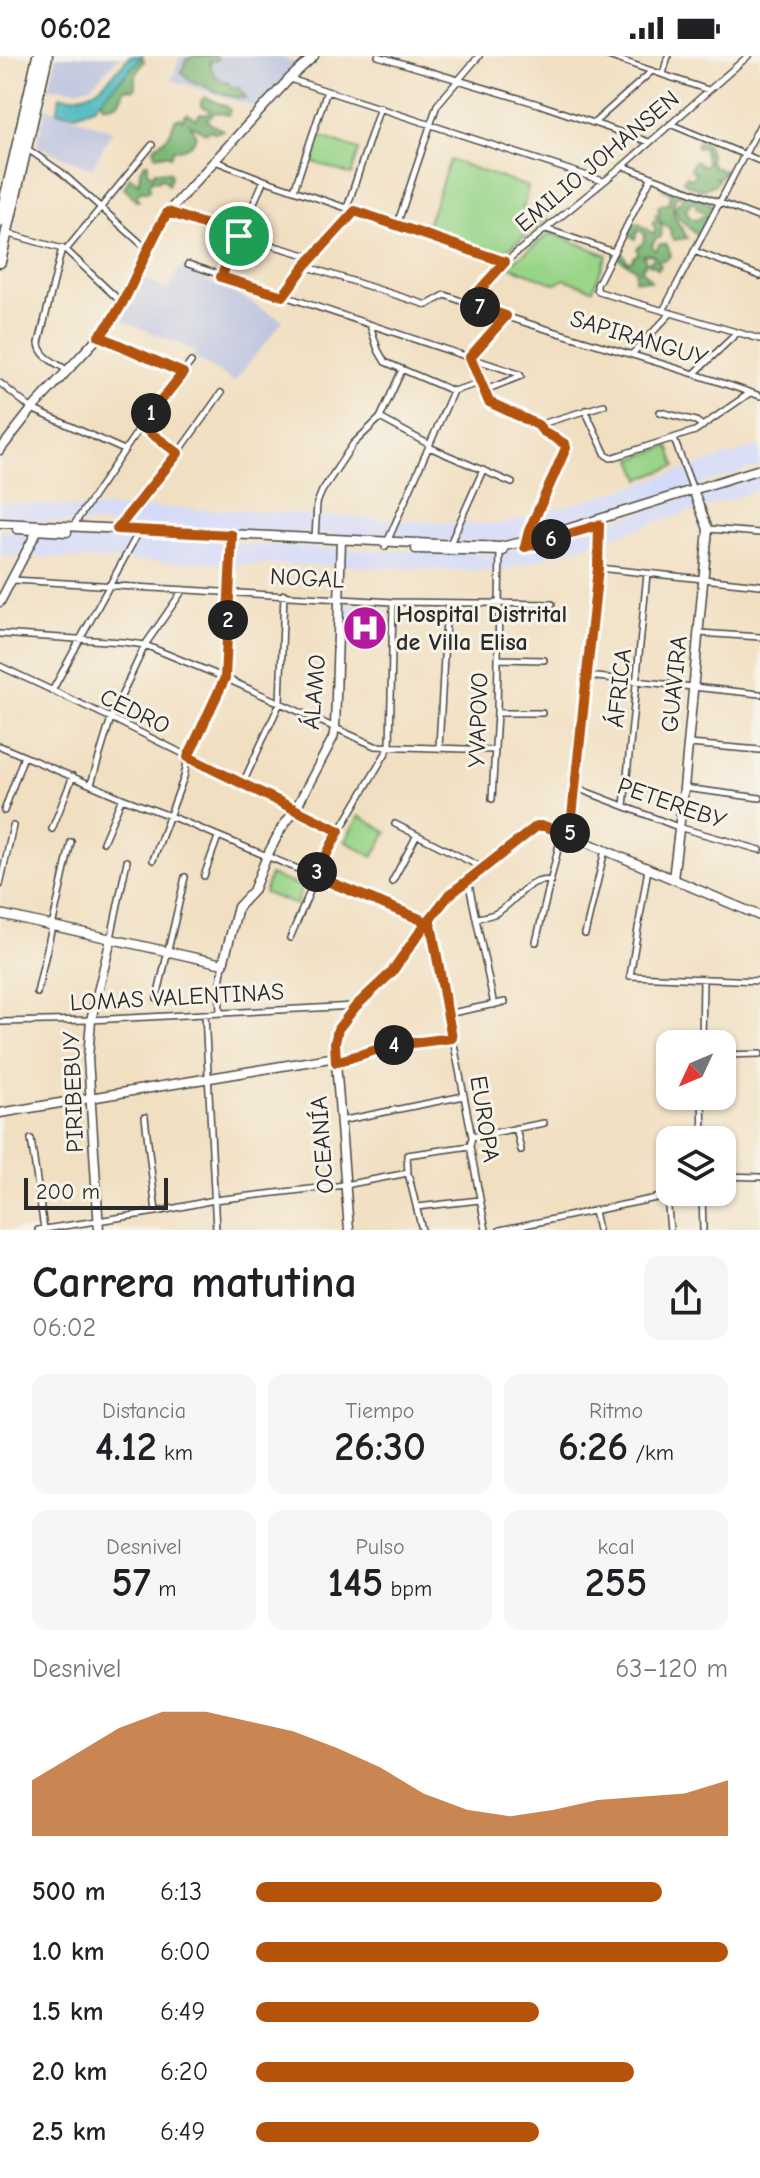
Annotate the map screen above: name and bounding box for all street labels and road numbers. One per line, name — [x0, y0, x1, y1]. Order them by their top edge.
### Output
street label: EMILIO JOHANSEN — [509, 84, 685, 238]
street label: SAPIRANGUY — [567, 304, 712, 372]
street label: NOGAL — [269, 562, 345, 594]
street label: GUAVIRA — [655, 634, 693, 734]
street label: ÁFRICA — [601, 647, 637, 729]
street label: ÁLAMO — [297, 653, 331, 731]
street label: YVAPOVO — [462, 672, 494, 768]
street label: CEDRO — [96, 682, 174, 740]
street label: PETEREBY — [614, 771, 731, 835]
street label: LOMAS VALENTINAS — [69, 977, 285, 1017]
street label: PIRIBEBUY — [57, 1030, 89, 1153]
street label: EUROPA — [464, 1074, 506, 1164]
street label: OCEANÍA — [305, 1095, 339, 1195]

